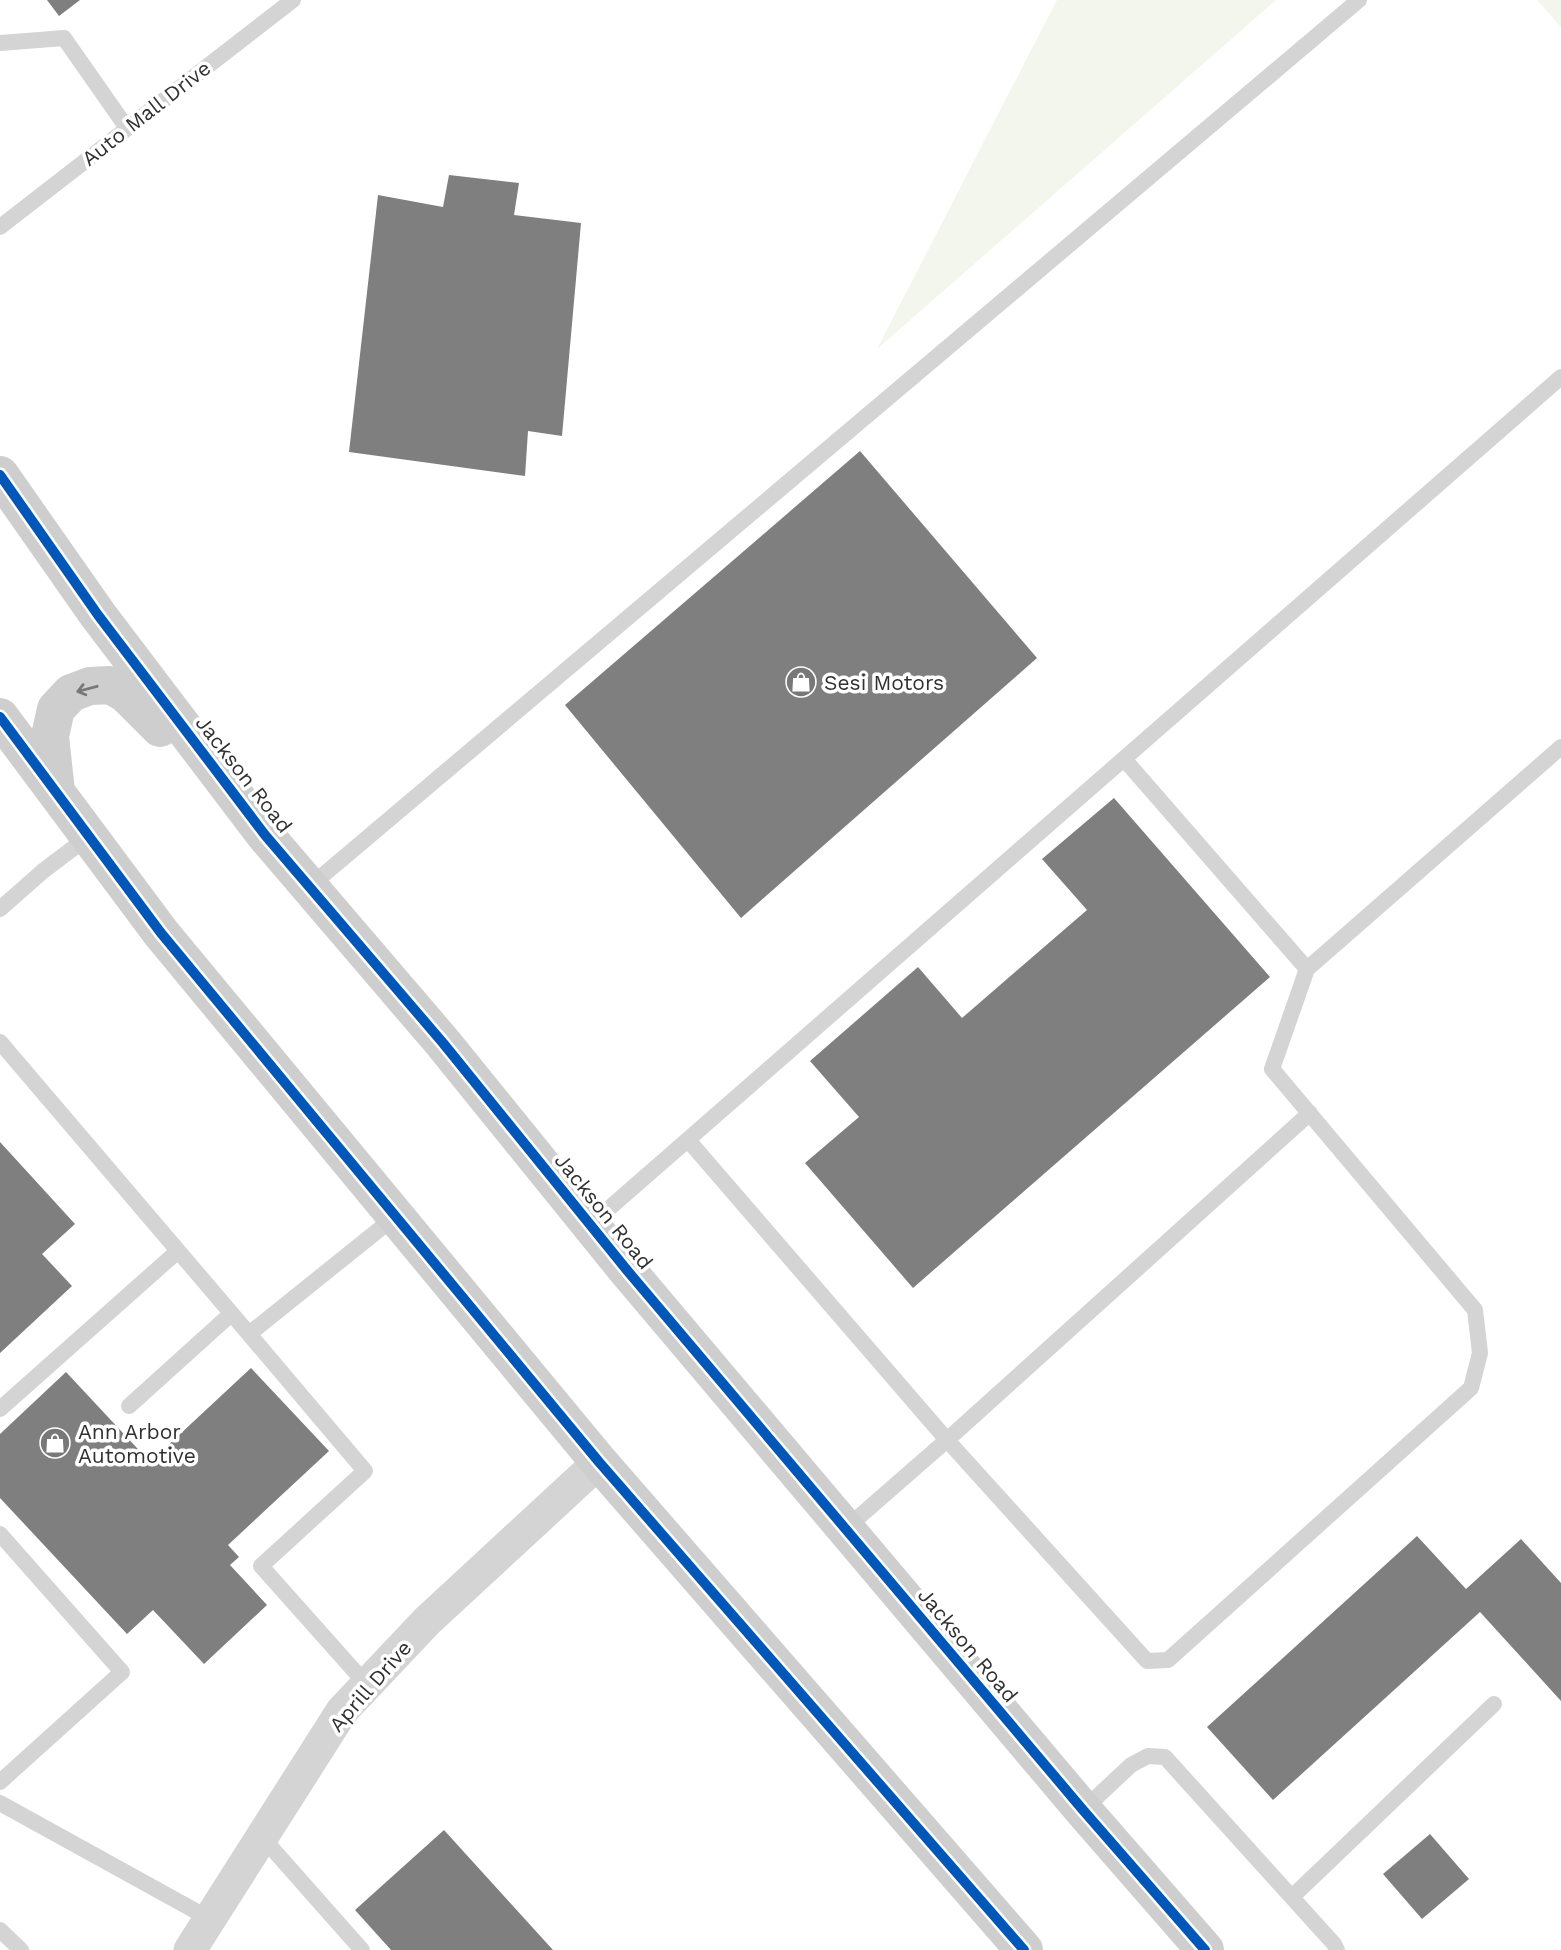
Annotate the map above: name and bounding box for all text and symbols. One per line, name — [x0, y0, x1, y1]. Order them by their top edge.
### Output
street label: Auto Mall Drive — [77, 55, 215, 171]
shop icon: Sesi Motors — [784, 665, 818, 699]
place label: Sesi Motors — [824, 670, 944, 695]
one-way arrow — [76, 683, 99, 696]
street label: Jackson Road — [190, 710, 298, 838]
street label: Jackson Road — [550, 1148, 658, 1274]
place label: Ann Arbor Automotive — [78, 1419, 196, 1468]
shop icon: Ann Arbor Automotive — [38, 1426, 72, 1460]
street label: Jackson Road — [913, 1583, 1023, 1707]
street label: Aprill Drive — [324, 1635, 416, 1737]

